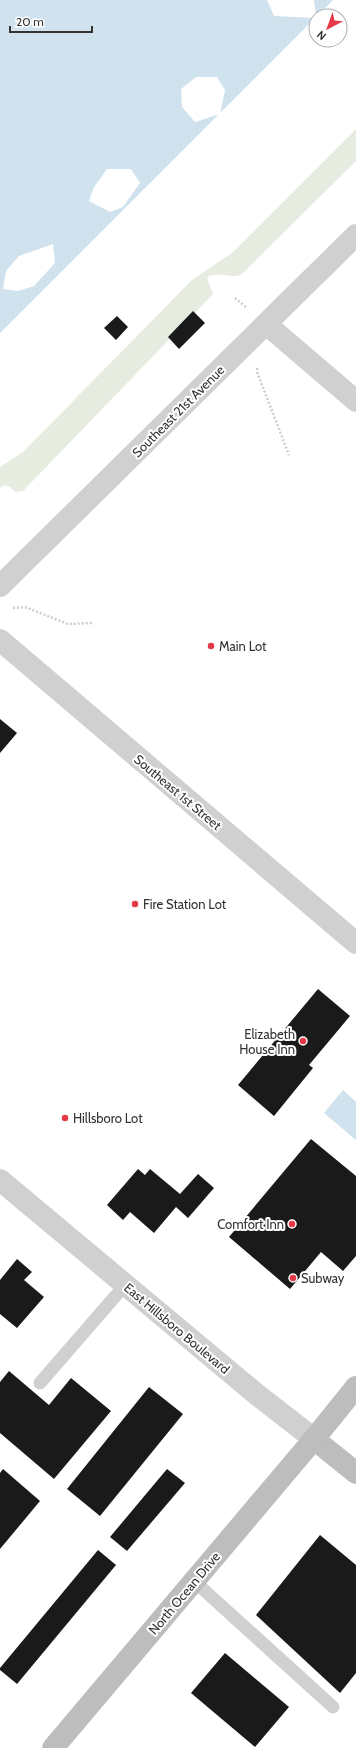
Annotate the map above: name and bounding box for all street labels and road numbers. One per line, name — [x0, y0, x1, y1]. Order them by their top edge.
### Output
street label: Southeast 21st Avenue — [129, 361, 228, 460]
street label: Southeast 1st Street — [131, 751, 225, 834]
street label: East Hillsboro Boulevard — [121, 1279, 233, 1377]
street label: North Ocean Drive — [145, 1548, 223, 1637]

